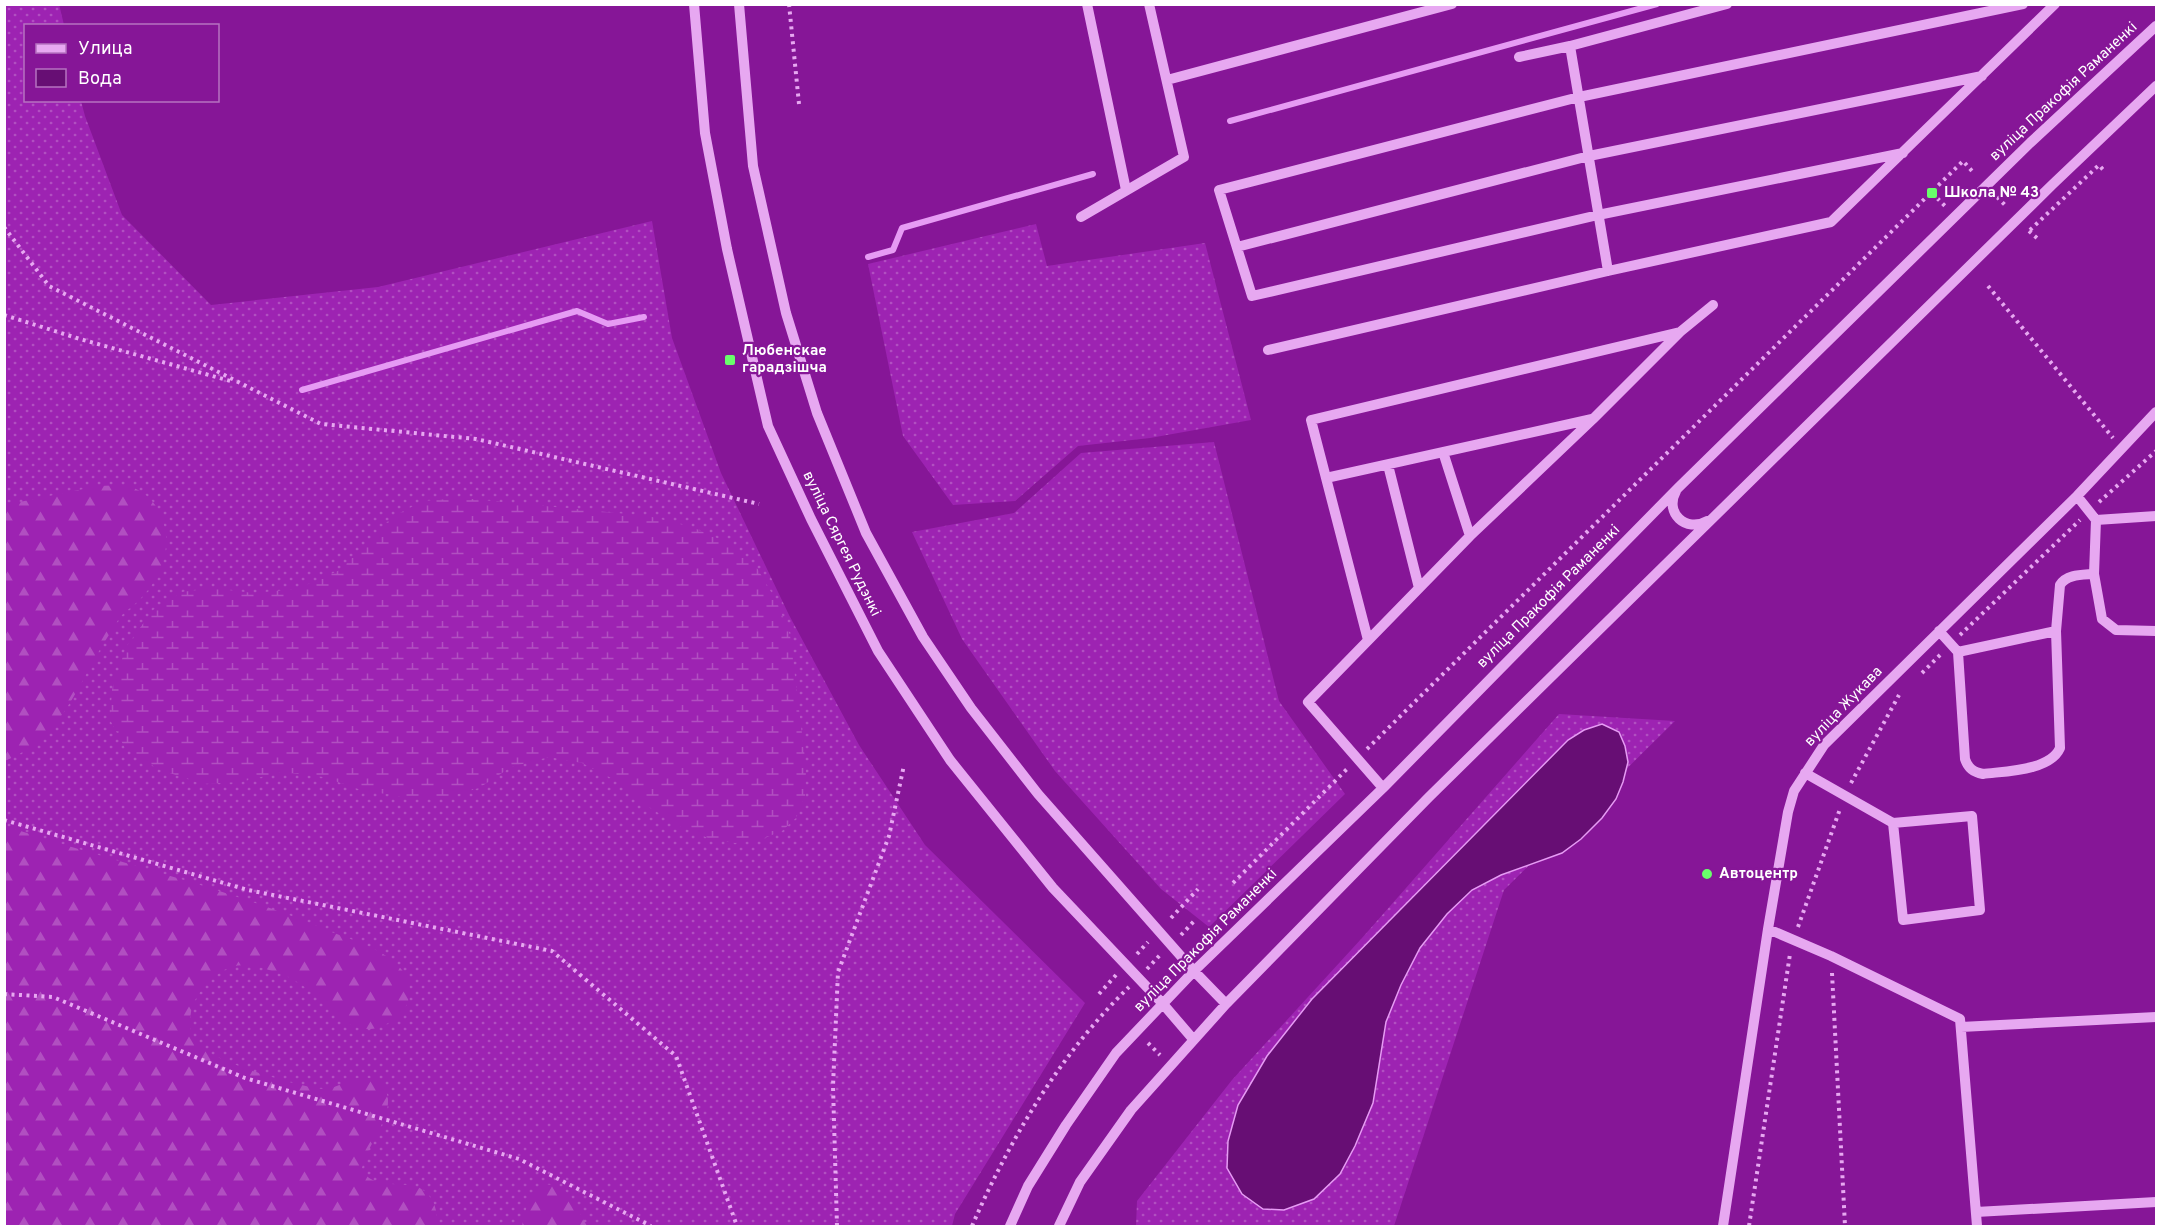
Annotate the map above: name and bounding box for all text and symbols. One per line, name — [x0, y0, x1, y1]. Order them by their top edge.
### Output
street label: вуліца Пракофія Раманенкі — [1986, 18, 2142, 166]
legend — [24, 24, 219, 102]
text: Улица — [78, 38, 132, 61]
text: Вода — [78, 68, 122, 91]
place label: Школа № 43 — [1944, 184, 2039, 203]
marker: Школа № 43 — [1925, 186, 1939, 200]
place label: Любенскае гарадзішча — [742, 342, 827, 378]
marker: Любенскае гарадзішча — [723, 353, 737, 367]
street label: вуліца Сяргея Рудэнкі — [798, 468, 884, 620]
street label: вуліца Пракофія Раманенкі — [1473, 521, 1625, 673]
street label: вуліца Жукава — [1801, 663, 1887, 751]
street label: вуліца Пракофія Раманенкі — [1130, 865, 1282, 1017]
place label: Автоцентр — [1719, 865, 1798, 884]
marker: Автоцентр — [1700, 867, 1714, 881]

